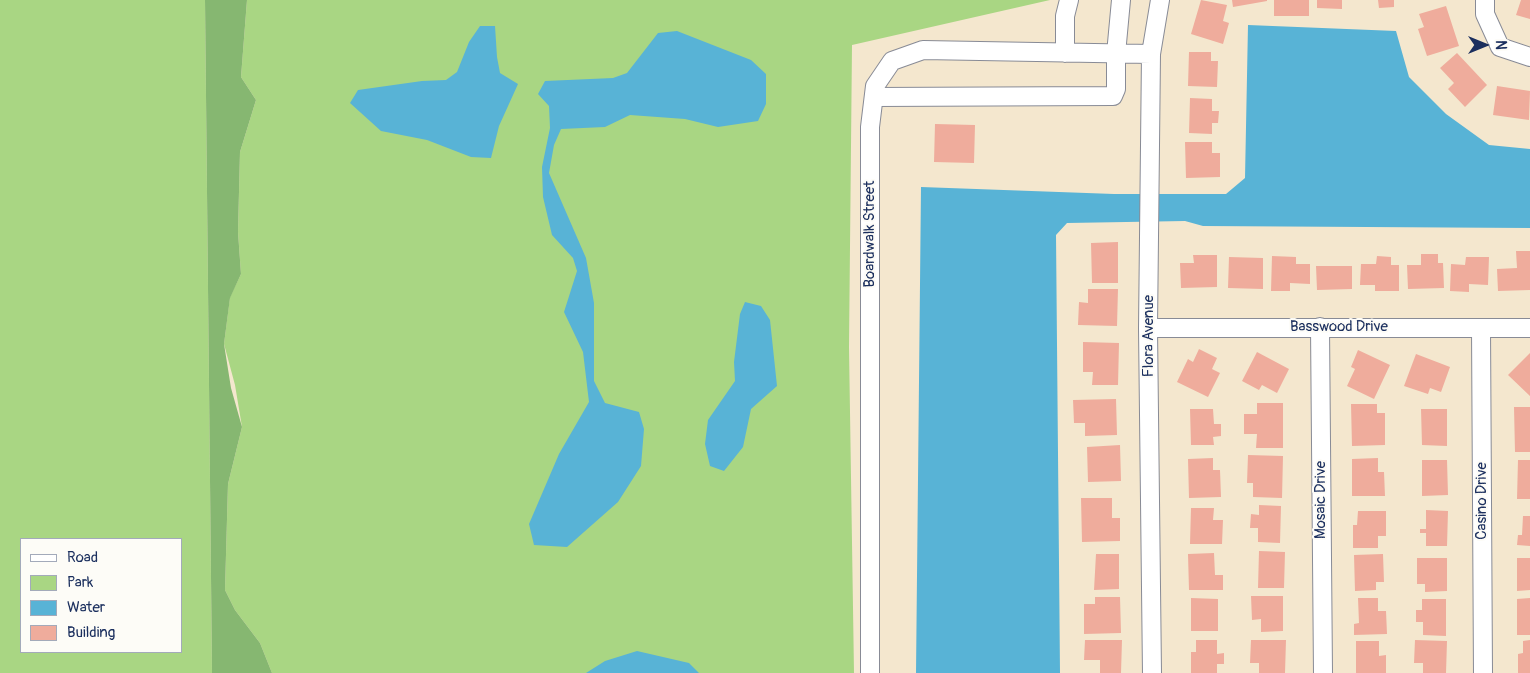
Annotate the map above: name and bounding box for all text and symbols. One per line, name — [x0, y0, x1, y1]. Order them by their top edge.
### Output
north arrow — [1460, 20, 1510, 70]
text: N — [1492, 40, 1509, 50]
street label: Boardwalk Street — [861, 181, 879, 287]
street label: Flora Avenue — [1140, 295, 1158, 377]
street label: Basswood Drive — [1290, 318, 1388, 336]
street label: Mosaic Drive — [1312, 461, 1330, 539]
street label: Casino Drive — [1473, 462, 1491, 540]
legend — [20, 538, 182, 653]
text: Road — [67, 548, 98, 567]
text: Park — [67, 573, 93, 592]
text: Water — [67, 598, 105, 617]
text: Building — [67, 623, 115, 642]

